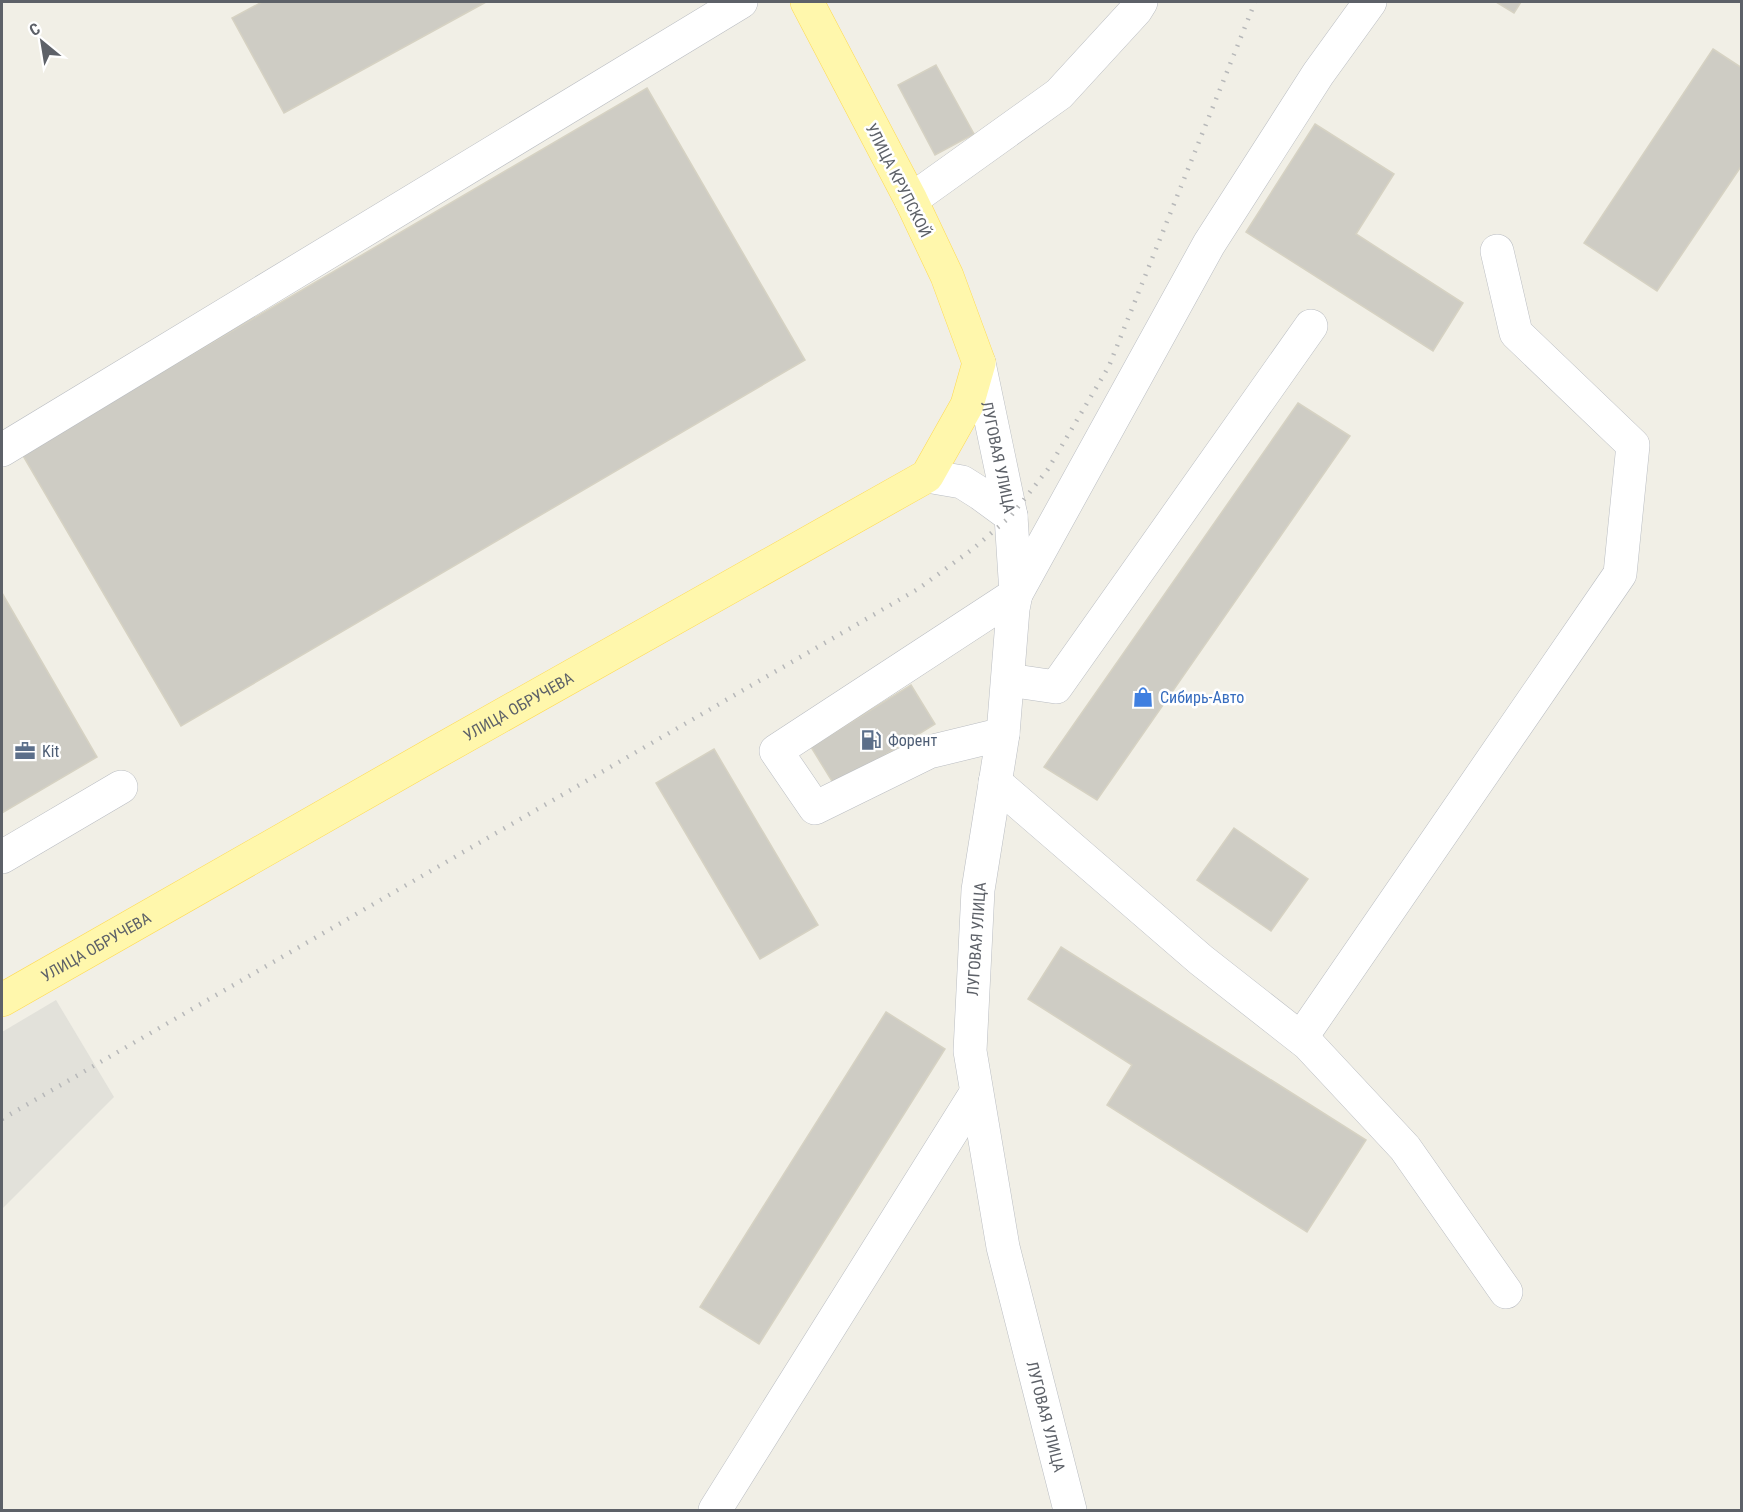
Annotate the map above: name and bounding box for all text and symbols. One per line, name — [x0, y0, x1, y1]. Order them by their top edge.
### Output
north arrow — [12, 12, 72, 72]
text: С — [26, 19, 43, 40]
street label: УЛИЦА КРУПСКОЙ — [862, 120, 935, 240]
street label: ЛУГОВАЯ УЛИЦА — [977, 399, 1019, 515]
street label: УЛИЦА ОБРУЧЕВА — [460, 668, 577, 745]
shop icon: Сибирь-Авто — [1131, 685, 1155, 709]
place label: Сибирь-Авто — [1160, 688, 1244, 707]
fuel station icon: Форент — [859, 728, 883, 752]
place label: Форент — [888, 731, 937, 750]
office icon: Kit — [13, 739, 37, 763]
place label: Kit — [42, 742, 59, 761]
street label: ЛУГОВАЯ УЛИЦА — [963, 882, 990, 996]
street label: УЛИЦА ОБРУЧЕВА — [38, 908, 154, 986]
street label: ЛУГОВАЯ УЛИЦА — [1022, 1359, 1069, 1474]

